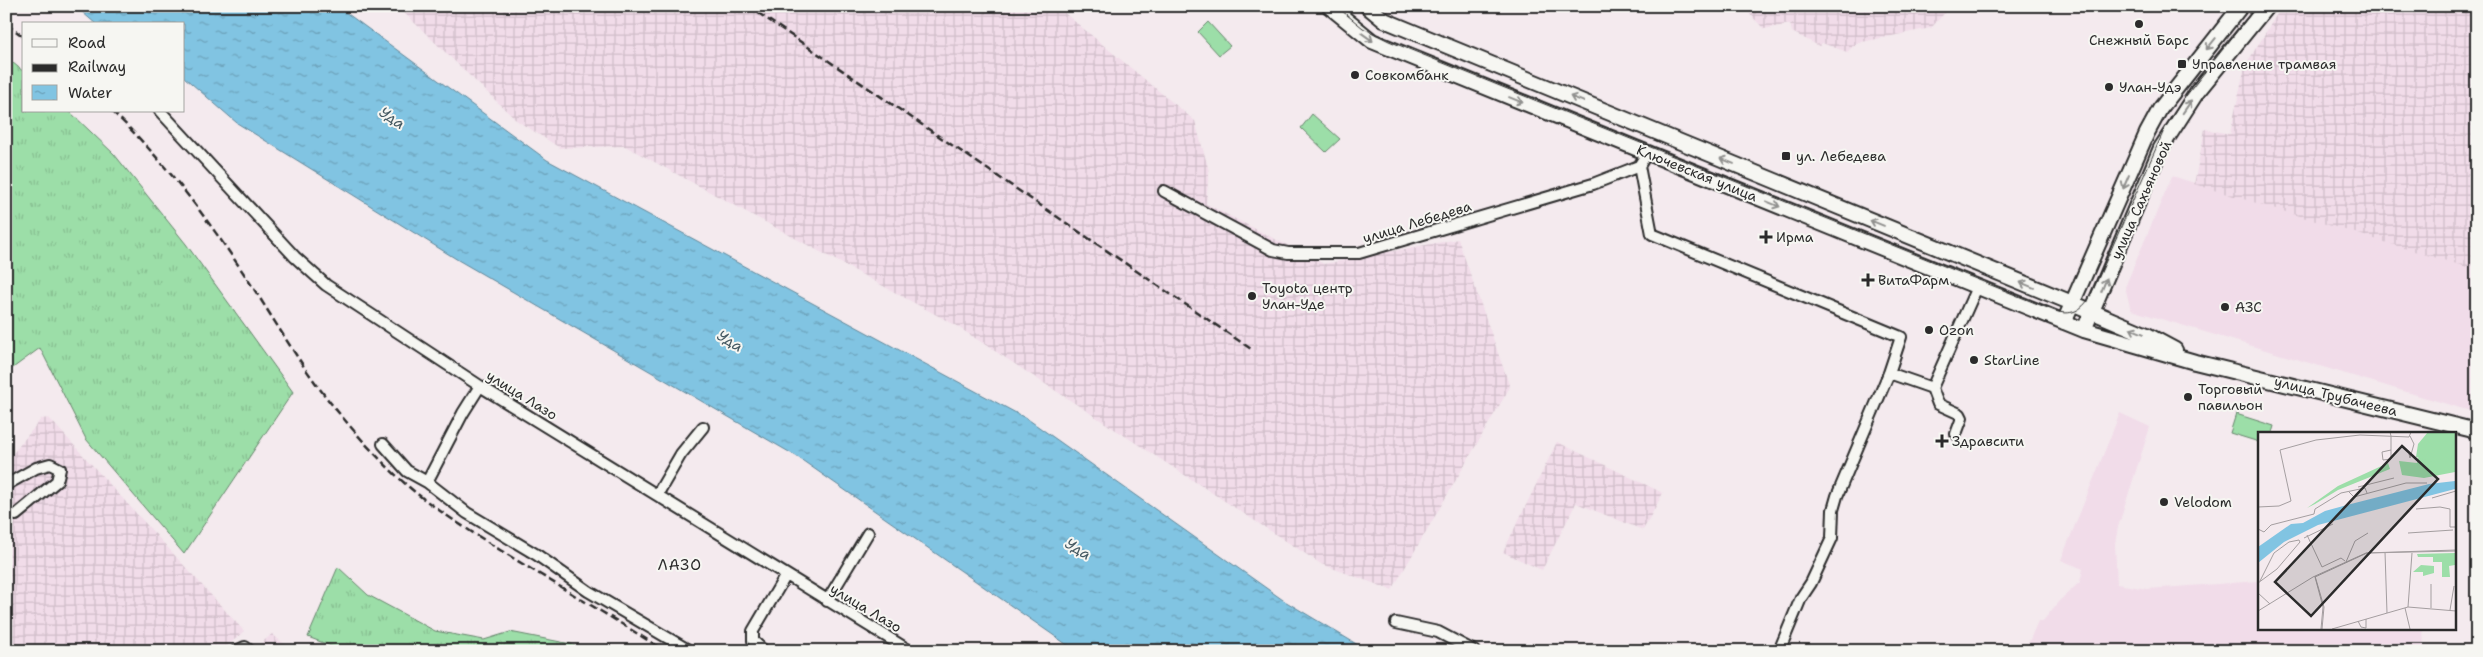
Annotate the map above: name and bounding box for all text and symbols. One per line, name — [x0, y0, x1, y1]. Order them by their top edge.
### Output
marker: Снежный Барс — [2133, 18, 2145, 30]
legend — [22, 22, 185, 112]
one-way arrow — [1360, 31, 1373, 42]
place label: Снежный Барс — [2089, 31, 2189, 49]
text: Road — [68, 33, 106, 53]
one-way arrow — [2205, 37, 2216, 50]
place label: Управление трамвая — [2192, 55, 2336, 73]
text: Railway — [68, 57, 126, 77]
marker: Управление трамвая — [2176, 58, 2188, 70]
place label: Совкомбанк — [1365, 66, 1449, 84]
marker: Совкомбанк — [1349, 69, 1361, 81]
place label: Улан-Удэ — [2119, 78, 2181, 96]
marker: Улан-Удэ — [2103, 81, 2115, 93]
text: Water — [68, 83, 112, 103]
one-way arrow — [1569, 94, 1584, 103]
one-way arrow — [1509, 96, 1524, 105]
one-way arrow — [2182, 100, 2192, 114]
water label: Уда — [375, 102, 409, 134]
street label: улица Сахьяновой — [2107, 138, 2175, 262]
street label: Ключевская улица — [1634, 141, 1760, 206]
place label: ул. Лебедева — [1796, 147, 1886, 165]
marker: ул. Лебедева — [1780, 150, 1792, 162]
one-way arrow — [1720, 156, 1735, 165]
one-way arrow — [2120, 174, 2130, 189]
street label: улица Лебедева — [1361, 197, 1474, 247]
one-way arrow — [1765, 199, 1780, 209]
one-way arrow — [1870, 218, 1885, 228]
place label: Ирма — [1776, 228, 1814, 246]
marker: Ирма — [1760, 231, 1772, 243]
place label: ВитаФарм — [1878, 271, 1949, 289]
marker: ВитаФарм — [1862, 274, 1874, 286]
one-way arrow — [2100, 278, 2109, 293]
place label: Toyota центр Улан-Уде — [1262, 279, 1353, 313]
one-way arrow — [2020, 280, 2035, 289]
marker: Toyota центр Улан-Уде — [1246, 290, 1258, 302]
place label: АЗС — [2235, 298, 2262, 316]
marker: АЗС — [2219, 301, 2231, 313]
place label: Ozon — [1939, 321, 1974, 339]
marker: Ozon — [1923, 324, 1935, 336]
water label: Уда — [713, 325, 747, 357]
one-way arrow — [2130, 325, 2145, 335]
place label: StarLine — [1984, 351, 2040, 369]
marker: StarLine — [1968, 354, 1980, 366]
street label: улица Лазо — [483, 366, 561, 424]
street label: улица Трубачеева — [2273, 372, 2400, 420]
place label: Торговый павильон — [2198, 380, 2263, 414]
marker: Торговый павильон — [2182, 391, 2194, 403]
place label: Здравсити — [1952, 432, 2024, 450]
inset map — [2258, 432, 2456, 630]
marker: Здравсити — [1936, 435, 1948, 447]
place label: Velodom — [2174, 493, 2232, 511]
marker: Velodom — [2158, 496, 2170, 508]
water label: Уда — [1061, 533, 1095, 565]
district label: ЛАЗО — [658, 555, 702, 575]
street label: улица Лазо — [827, 580, 905, 636]

